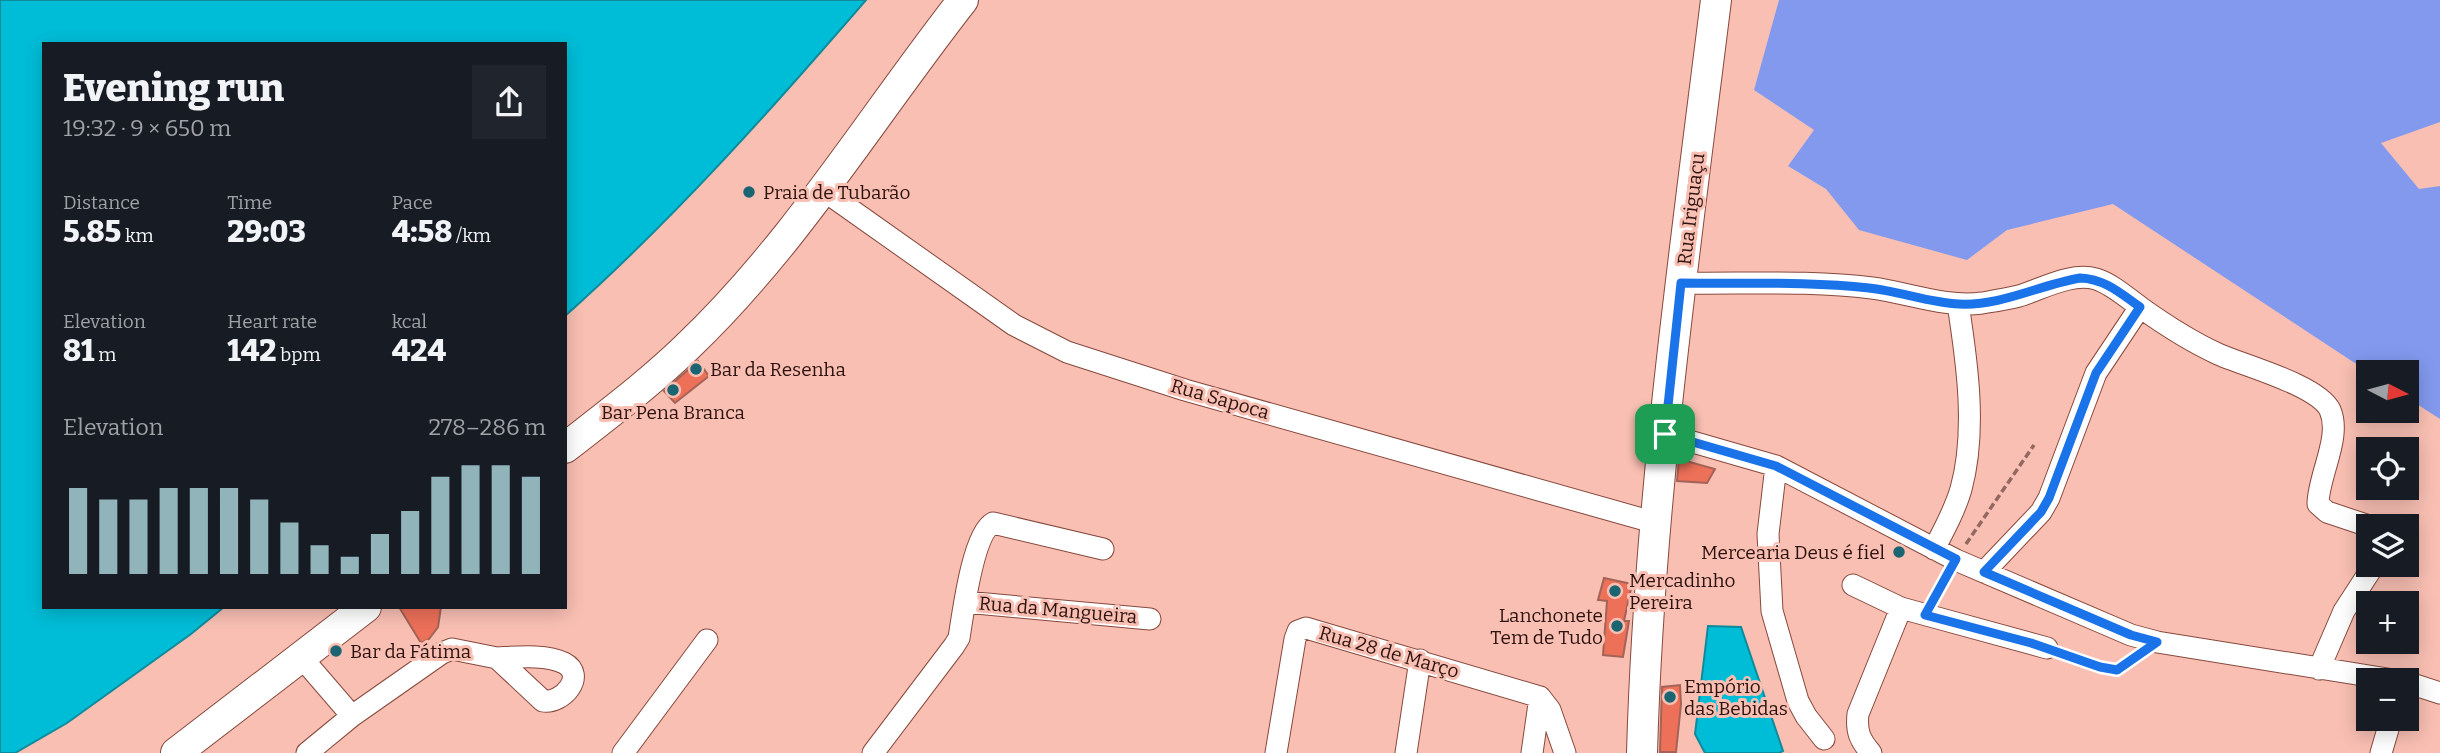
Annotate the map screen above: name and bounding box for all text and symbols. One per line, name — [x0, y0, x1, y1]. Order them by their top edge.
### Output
text: Evening run — [63, 65, 284, 111]
button: share — [472, 65, 546, 139]
text: 19:32 · 9 × 650 m — [63, 114, 231, 142]
street label: Rua Iriguaçu — [1673, 151, 1709, 266]
place label: Praia de Tubarão — [763, 181, 911, 204]
marker: Praia de Tubarão — [741, 184, 757, 200]
text: Distance — [63, 191, 140, 214]
text: Time — [227, 191, 272, 214]
text: Pace — [392, 191, 433, 214]
text: 5.85 — [63, 214, 121, 250]
text: 29:03 — [227, 214, 306, 250]
text: 4:58 — [392, 214, 452, 250]
text: km — [121, 224, 154, 247]
text: /km — [452, 224, 491, 247]
text: Elevation — [63, 310, 146, 333]
text: Heart rate — [227, 310, 317, 333]
text: kcal — [392, 310, 427, 333]
text: 81 — [63, 333, 94, 369]
text: 142 — [227, 333, 276, 369]
text: 424 — [392, 333, 446, 369]
text: m — [94, 343, 116, 366]
text: bpm — [276, 343, 321, 366]
place label: Bar da Resenha — [710, 358, 846, 381]
north arrow — [2356, 360, 2418, 424]
map controls — [2356, 360, 2419, 731]
marker: Bar da Resenha — [688, 361, 704, 377]
street label: Rua Sapoca — [1168, 374, 1273, 424]
marker: Bar Pena Branca — [665, 382, 681, 398]
place label: Bar Pena Branca — [601, 401, 746, 424]
pin — [1635, 404, 1695, 464]
text: Elevation — [63, 413, 163, 441]
text: 278–286 m — [429, 413, 546, 441]
icon: arrive — [1646, 415, 1684, 453]
button: locate — [2356, 437, 2419, 500]
button: layers — [2356, 514, 2419, 577]
place label: Mercearia Deus é fiel — [1701, 541, 1885, 564]
marker: Mercearia Deus é fiel — [1891, 544, 1907, 560]
place label: Mercadinho Pereira — [1629, 569, 1736, 614]
marker: Mercadinho Pereira — [1607, 583, 1623, 599]
button: + — [2356, 591, 2419, 654]
street label: Rua da Mangueira — [978, 592, 1139, 628]
place label: Lanchonete Tem de Tudo — [1490, 604, 1603, 649]
marker: Lanchonete Tem de Tudo — [1609, 618, 1625, 634]
street label: Rua 28 de Março — [1316, 621, 1462, 683]
place label: Bar da Fátima — [350, 640, 472, 663]
marker: Bar da Fátima — [328, 643, 344, 659]
button: − — [2356, 668, 2419, 731]
place label: Empório das Bebidas — [1684, 675, 1788, 720]
marker: Empório das Bebidas — [1662, 689, 1678, 705]

